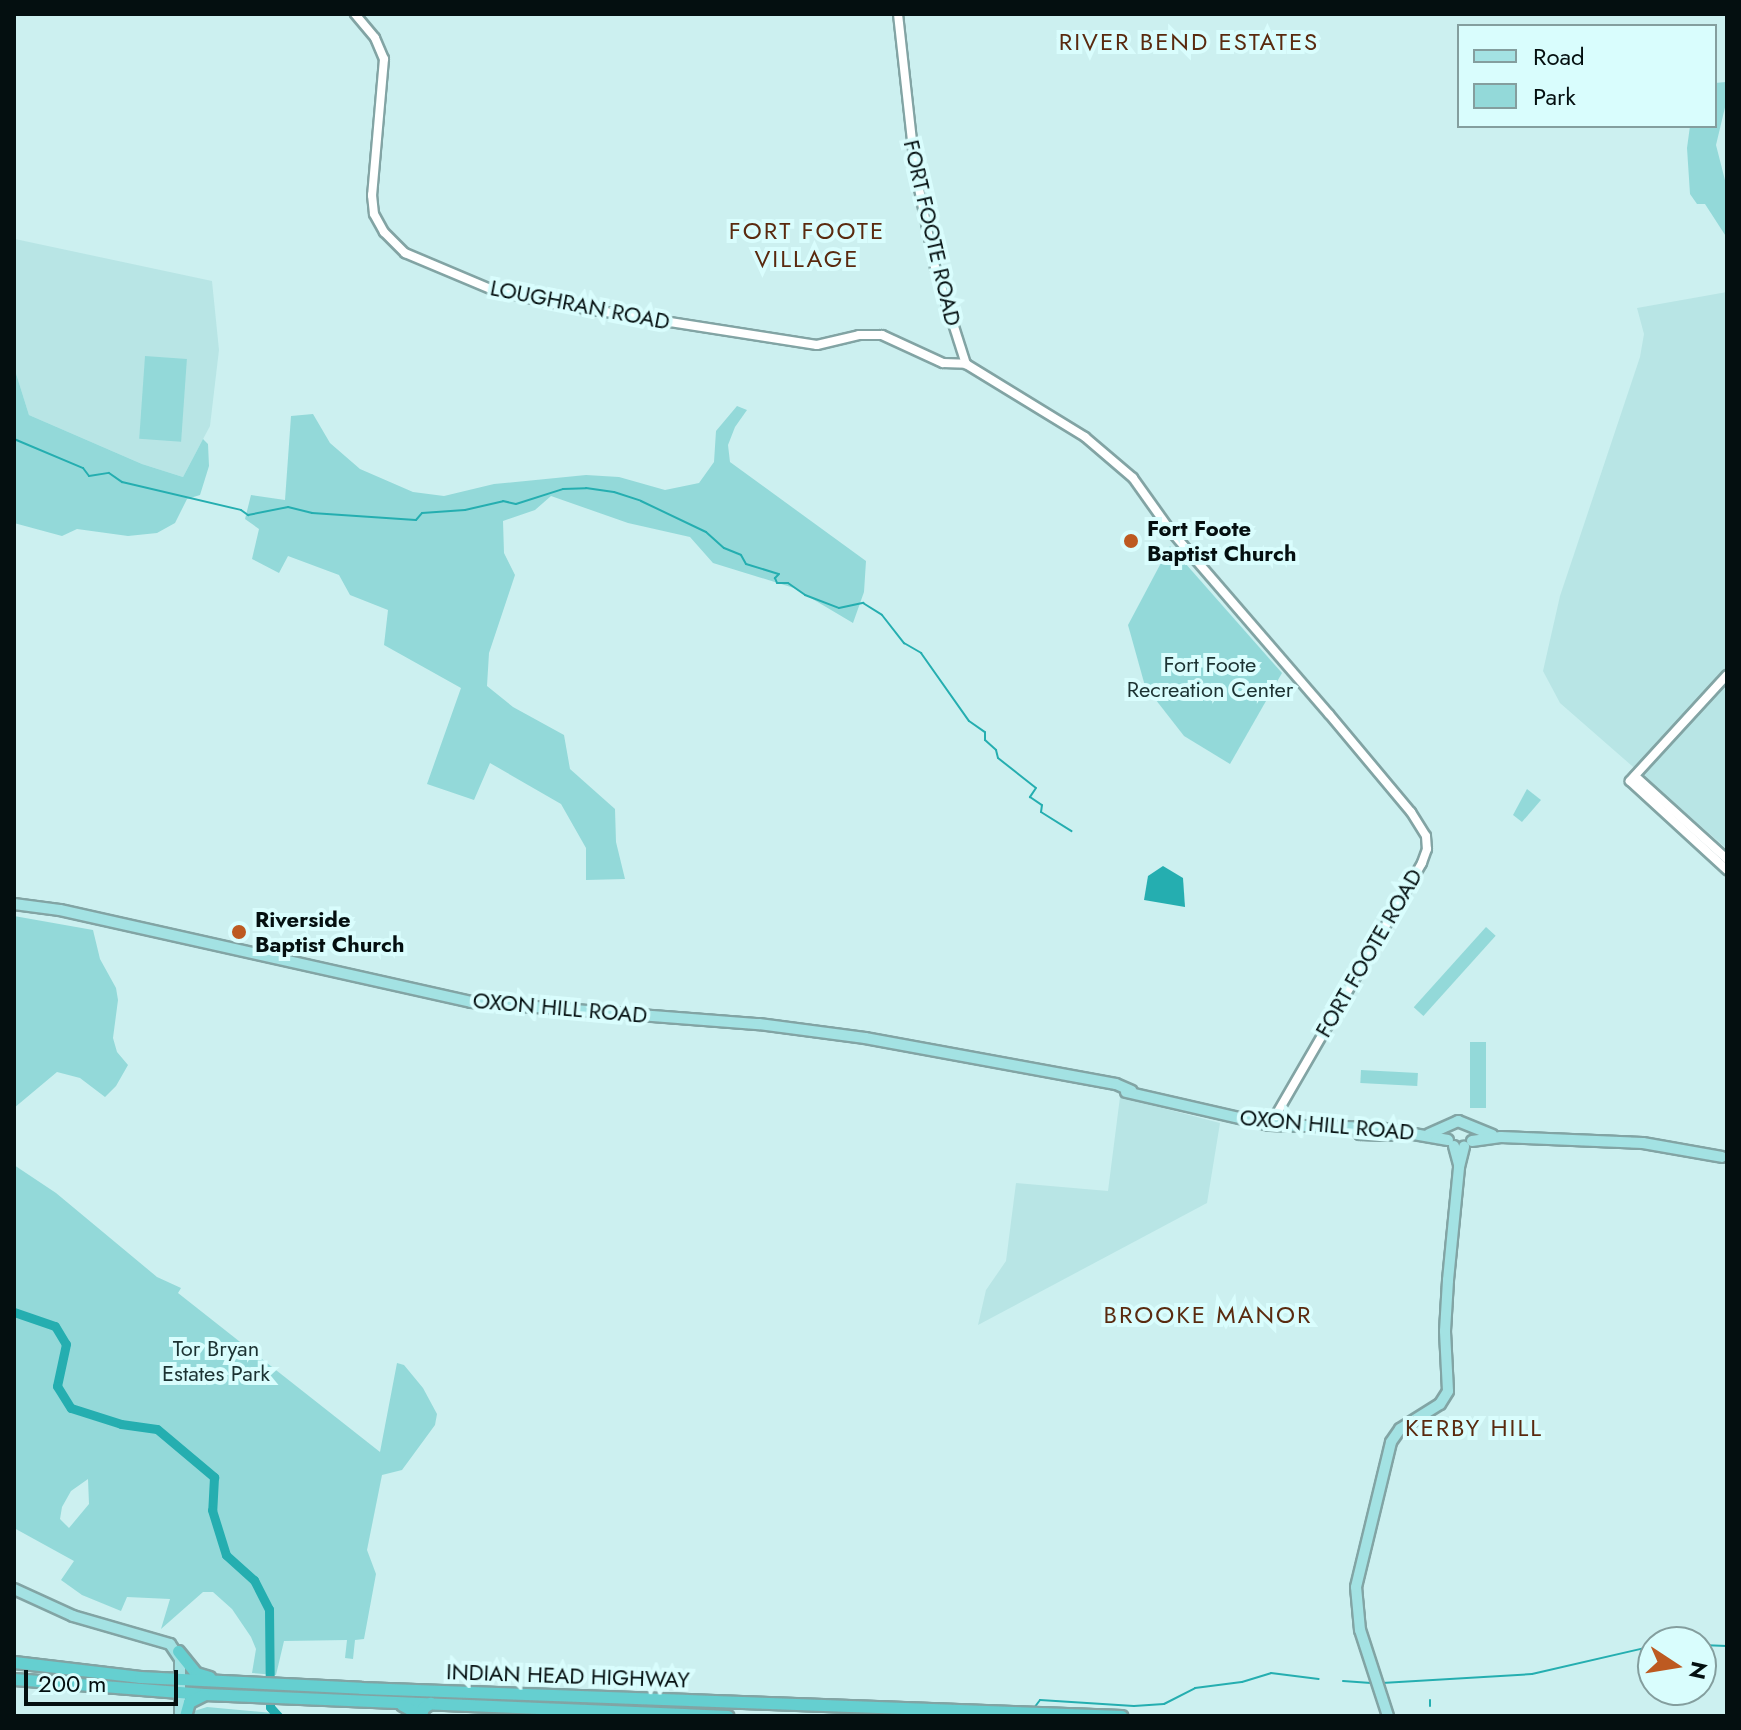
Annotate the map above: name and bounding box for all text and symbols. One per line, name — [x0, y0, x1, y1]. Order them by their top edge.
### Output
legend — [1457, 24, 1717, 128]
district label: RIVER BEND ESTATES — [1059, 28, 1319, 56]
text: Road — [1533, 39, 1585, 74]
text: Park — [1533, 79, 1576, 114]
street label: FORT FOOTE ROAD — [898, 137, 966, 329]
district label: FORT FOOTE VILLAGE — [729, 217, 885, 273]
street label: LOUGHRAN ROAD — [488, 275, 672, 335]
place label: Fort Foote Baptist Church — [1147, 515, 1296, 566]
marker: Fort Foote Baptist Church — [1122, 532, 1140, 550]
park label: Fort Foote Recreation Center — [1127, 651, 1293, 702]
street label: FORT FOOTE ROAD — [1310, 864, 1428, 1042]
place label: Riverside Baptist Church — [255, 906, 404, 958]
marker: Riverside Baptist Church — [230, 923, 248, 941]
street label: OXON HILL ROAD — [472, 987, 648, 1029]
street label: OXON HILL ROAD — [1239, 1104, 1415, 1146]
district label: BROOKE MANOR — [1104, 1301, 1312, 1329]
park label: Tor Bryan Estates Park — [162, 1335, 270, 1386]
district label: KERBY HILL — [1405, 1414, 1543, 1442]
north arrow — [1637, 1626, 1717, 1706]
scale bar — [28, 1654, 182, 1704]
street label: INDIAN HEAD HIGHWAY — [446, 1659, 690, 1693]
text: N — [1681, 1659, 1716, 1682]
text: 200 m — [38, 1666, 106, 1701]

